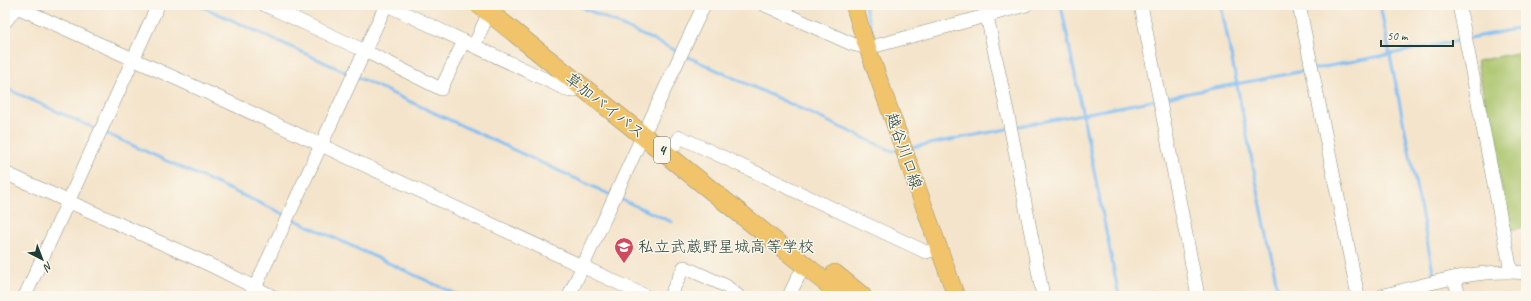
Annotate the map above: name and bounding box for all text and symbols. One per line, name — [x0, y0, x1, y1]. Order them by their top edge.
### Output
scale bar — [1381, 22, 1453, 48]
text: 50 m — [1387, 28, 1409, 44]
street label: 草加バイパス — [561, 69, 649, 143]
street label: 越谷川口線 — [882, 110, 926, 192]
road number: 4 — [654, 137, 670, 163]
school or university icon: 私立武蔵野星城高等学校 — [613, 236, 635, 264]
place label: 私立武蔵野星城高等学校 — [638, 237, 814, 257]
north arrow — [22, 239, 62, 279]
text: N — [40, 259, 56, 275]

